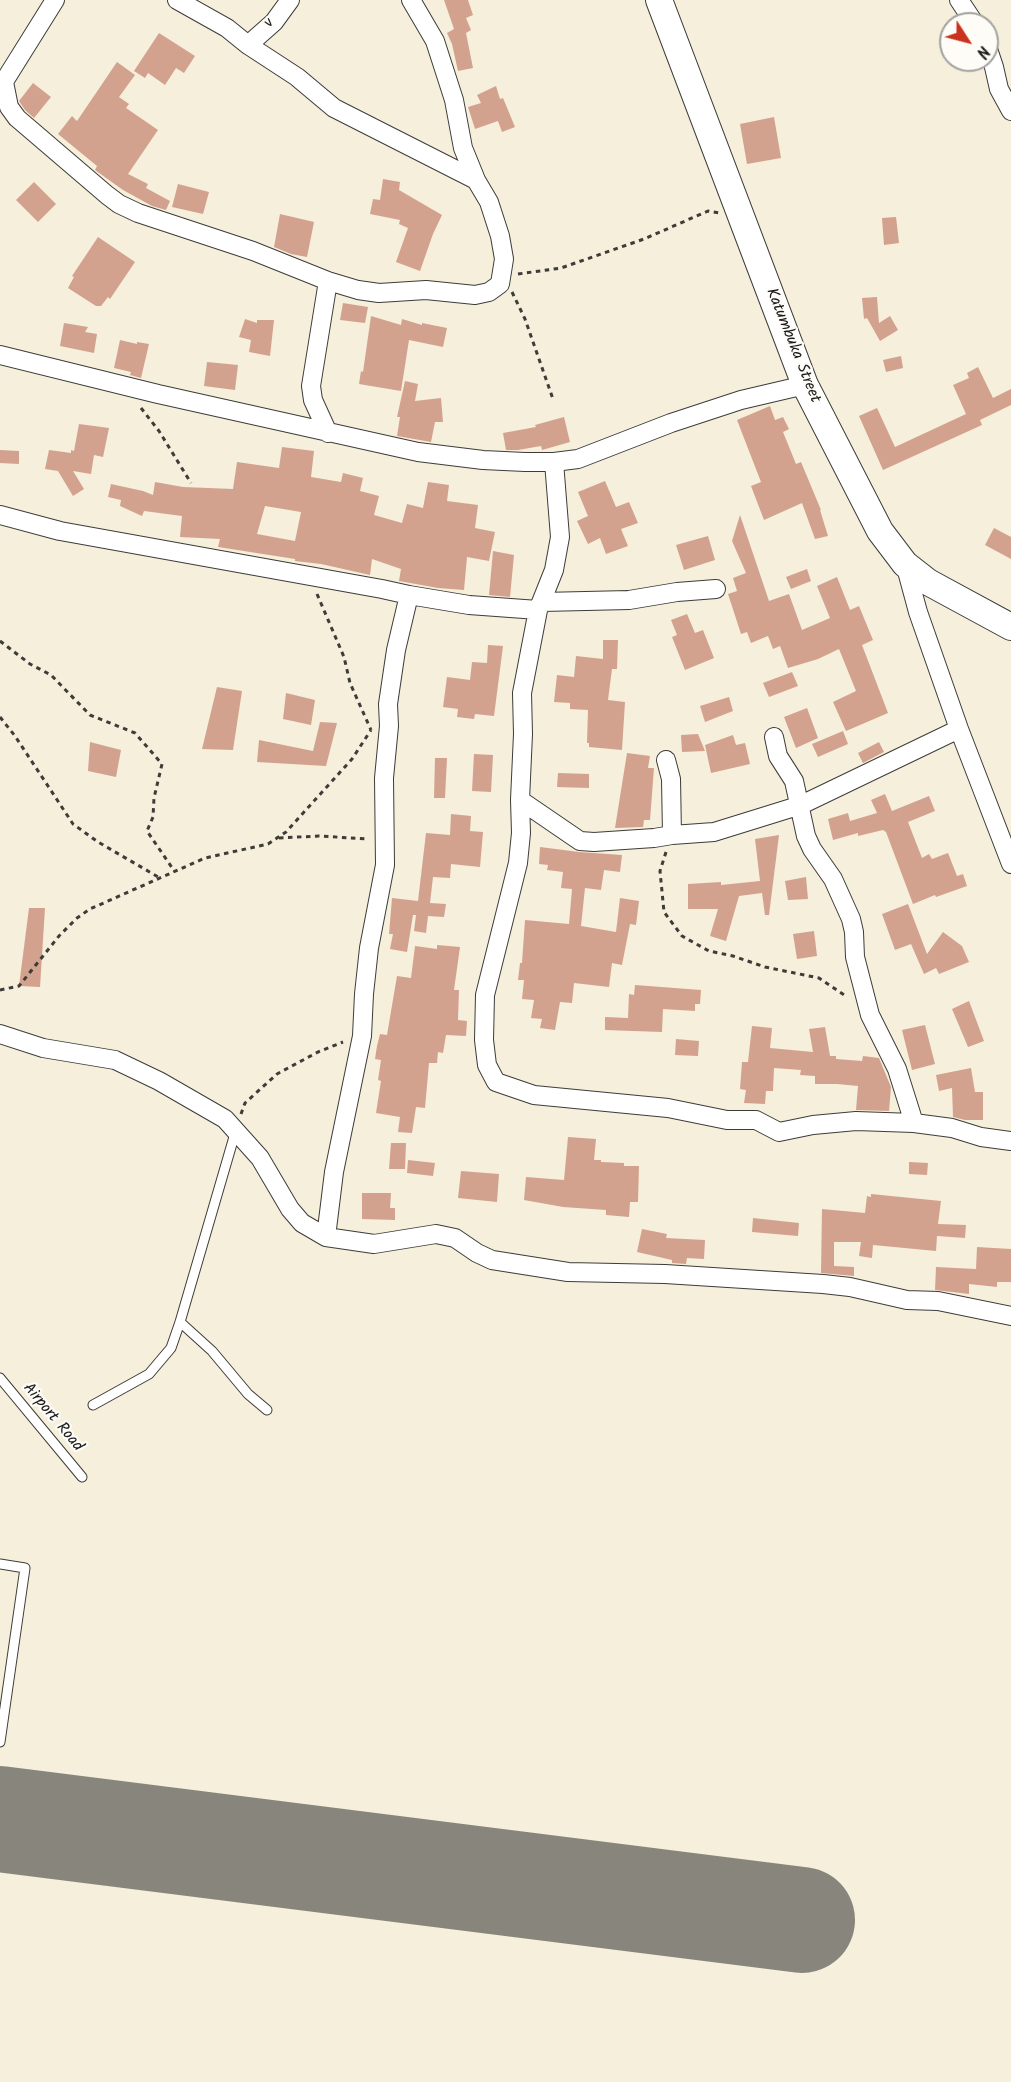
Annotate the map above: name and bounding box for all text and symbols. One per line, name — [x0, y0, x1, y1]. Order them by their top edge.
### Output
north arrow — [939, 12, 999, 72]
street label: v — [261, 15, 279, 33]
text: N — [969, 40, 995, 63]
street label: Katumbuka Street — [760, 286, 824, 406]
street label: Airport Road — [18, 1380, 86, 1456]

